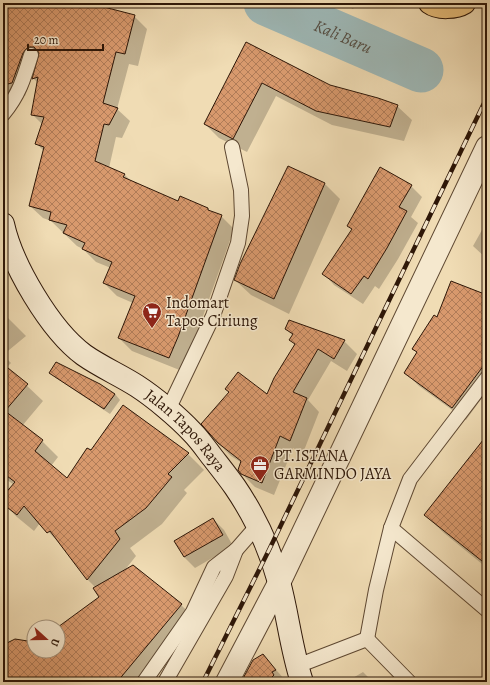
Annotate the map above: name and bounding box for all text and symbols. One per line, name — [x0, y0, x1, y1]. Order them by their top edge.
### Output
water label: Kali Baru — [311, 14, 376, 59]
scale bar — [28, 26, 103, 52]
text: 20 m — [34, 32, 58, 48]
place label: Indomart Tapos Ciriung — [166, 292, 258, 332]
supermarket icon: Indomart Tapos Ciriung — [141, 301, 163, 329]
street label: Jalan Tapos Raya — [140, 384, 231, 477]
place label: PT.ISTANA GARMINDO JAYA — [274, 445, 392, 485]
office icon: PT.ISTANA GARMINDO JAYA — [249, 454, 271, 482]
north arrow — [26, 619, 66, 659]
text: U — [46, 636, 63, 649]

